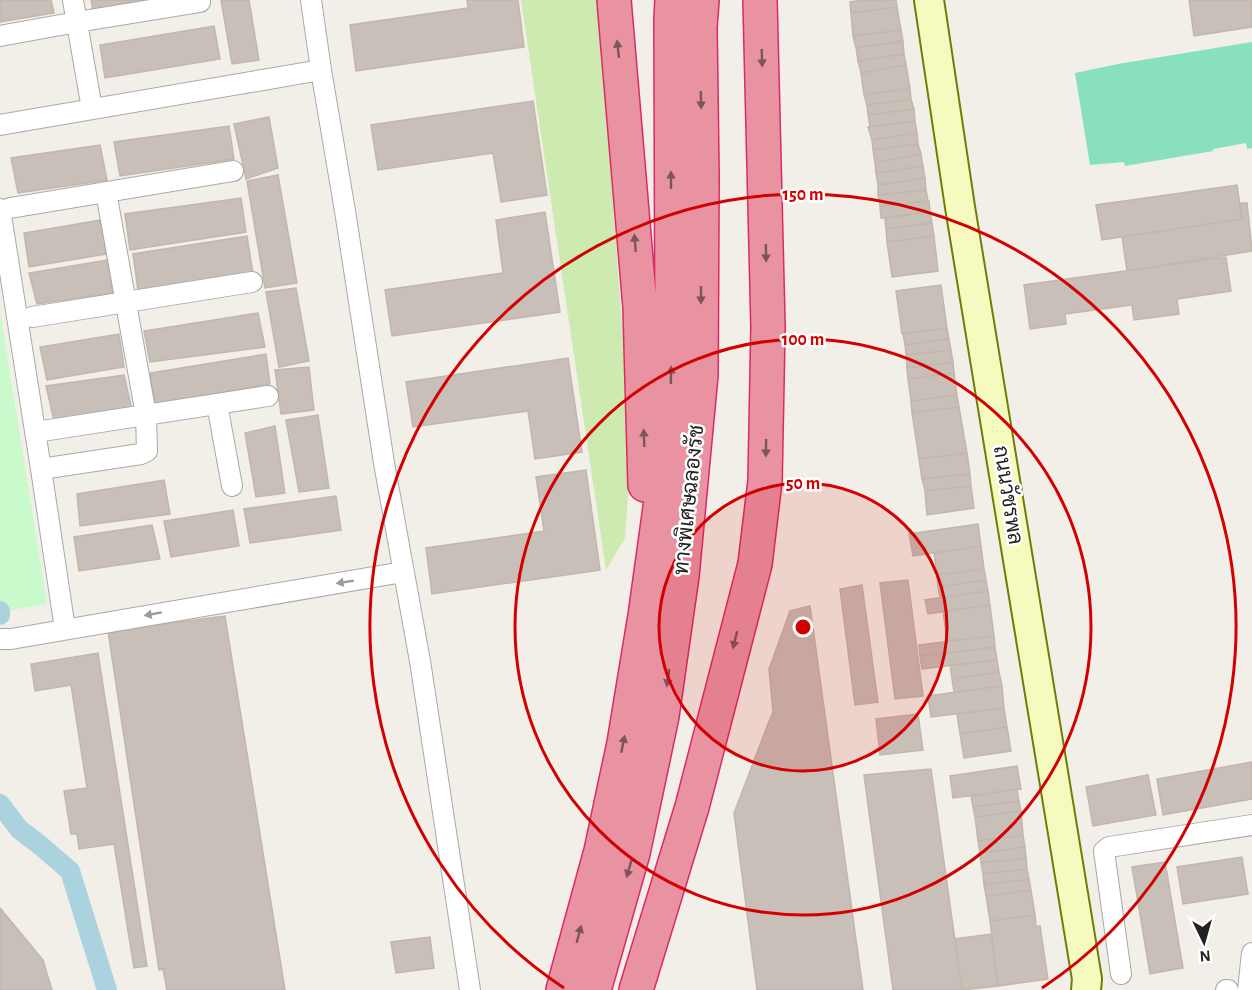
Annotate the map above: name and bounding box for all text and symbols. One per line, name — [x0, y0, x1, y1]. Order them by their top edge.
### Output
one-way arrow — [613, 39, 623, 58]
one-way arrow — [757, 49, 766, 68]
one-way arrow — [696, 91, 706, 110]
one-way arrow — [666, 171, 676, 190]
text: 150 m — [783, 186, 823, 204]
one-way arrow — [630, 233, 640, 252]
one-way arrow — [762, 244, 771, 263]
one-way arrow — [696, 286, 706, 305]
text: 100 m — [782, 331, 824, 349]
one-way arrow — [666, 365, 676, 384]
street label: ทางพิเศษฉลองรัช — [669, 424, 707, 576]
one-way arrow — [639, 428, 649, 447]
one-way arrow — [761, 439, 770, 458]
street label: ถนนวัชรพล — [990, 444, 1028, 546]
text: 50 m — [786, 475, 820, 493]
one-way arrow — [336, 578, 355, 587]
one-way arrow — [143, 610, 162, 619]
centre of rings — [793, 617, 813, 637]
one-way arrow — [730, 631, 740, 649]
one-way arrow — [663, 668, 672, 687]
one-way arrow — [619, 734, 628, 753]
one-way arrow — [624, 860, 633, 878]
north arrow — [1174, 912, 1234, 972]
one-way arrow — [575, 924, 584, 942]
text: N — [1199, 947, 1211, 964]

